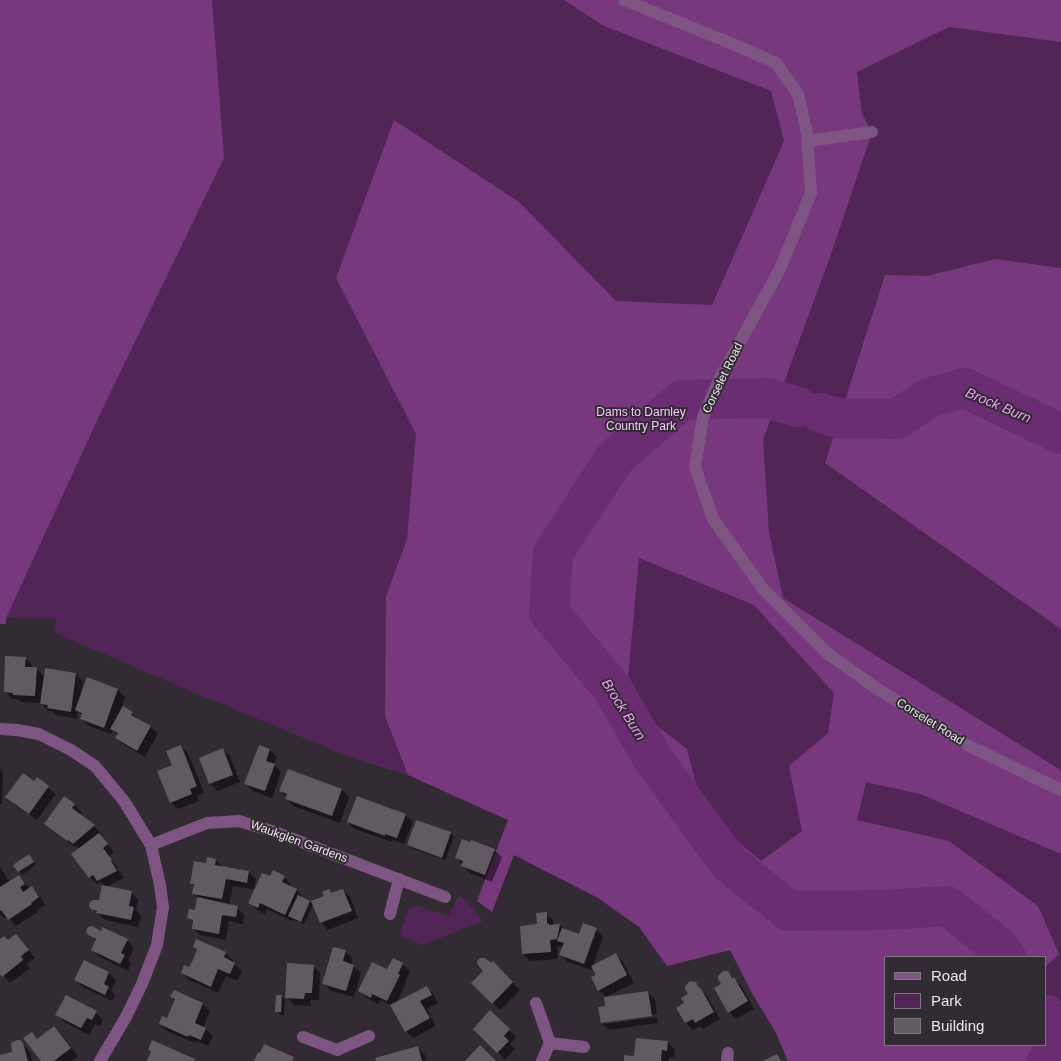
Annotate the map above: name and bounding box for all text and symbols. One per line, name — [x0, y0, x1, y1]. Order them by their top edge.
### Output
street label: Corselet Road — [700, 340, 746, 416]
water label: Brock Burn — [963, 385, 1033, 427]
park label: Dams to Darnley Country Park — [596, 406, 686, 434]
water label: Brock Burn — [598, 676, 648, 744]
street label: Corselet Road — [894, 696, 966, 748]
street label: Waukglen Gardens — [248, 818, 350, 866]
legend — [884, 956, 1046, 1046]
text: Road — [931, 967, 967, 984]
text: Park — [931, 992, 962, 1009]
text: Building — [931, 1017, 984, 1034]

